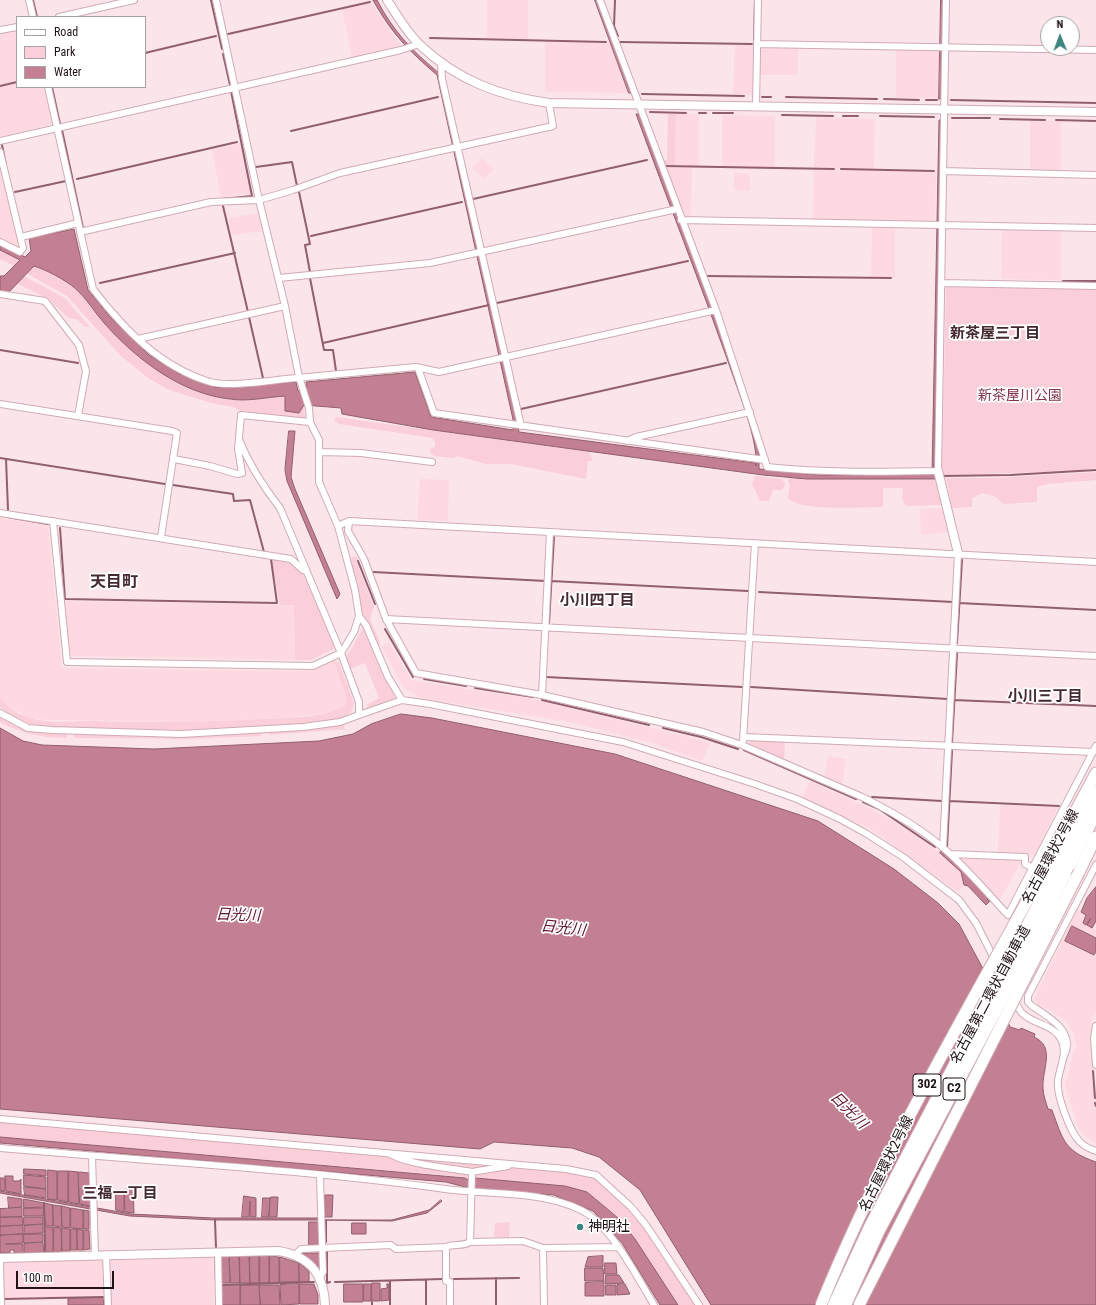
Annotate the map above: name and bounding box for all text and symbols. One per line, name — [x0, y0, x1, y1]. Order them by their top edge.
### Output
legend — [16, 16, 146, 88]
north arrow — [1040, 16, 1080, 56]
text: N — [1056, 18, 1063, 31]
text: Road — [54, 25, 78, 39]
text: Park — [54, 45, 75, 59]
text: Water — [54, 65, 82, 79]
district label: 新茶屋三丁目 — [950, 325, 1040, 343]
park label: 新茶屋川公園 — [978, 388, 1062, 404]
district label: 天目町 — [90, 573, 138, 593]
district label: 小川四丁目 — [560, 592, 634, 610]
district label: 小川三丁目 — [1008, 688, 1082, 706]
street label: 名古屋環状2号線 — [1019, 807, 1083, 907]
water label: 日光川 — [215, 906, 261, 926]
water label: 日光川 — [540, 918, 586, 940]
street label: 名古屋第二環状自動車道 — [947, 923, 1035, 1067]
road number: 302 — [913, 1074, 941, 1096]
road number: C2 — [943, 1078, 965, 1100]
water label: 日光川 — [826, 1089, 870, 1133]
street label: 名古屋環状2号線 — [856, 1113, 918, 1215]
district label: 三福一丁目 — [83, 1185, 157, 1203]
place label: 神明社 — [588, 1219, 630, 1235]
marker: 神明社 — [575, 1222, 585, 1232]
scale bar — [18, 1263, 116, 1289]
text: 100 m — [23, 1271, 53, 1285]

